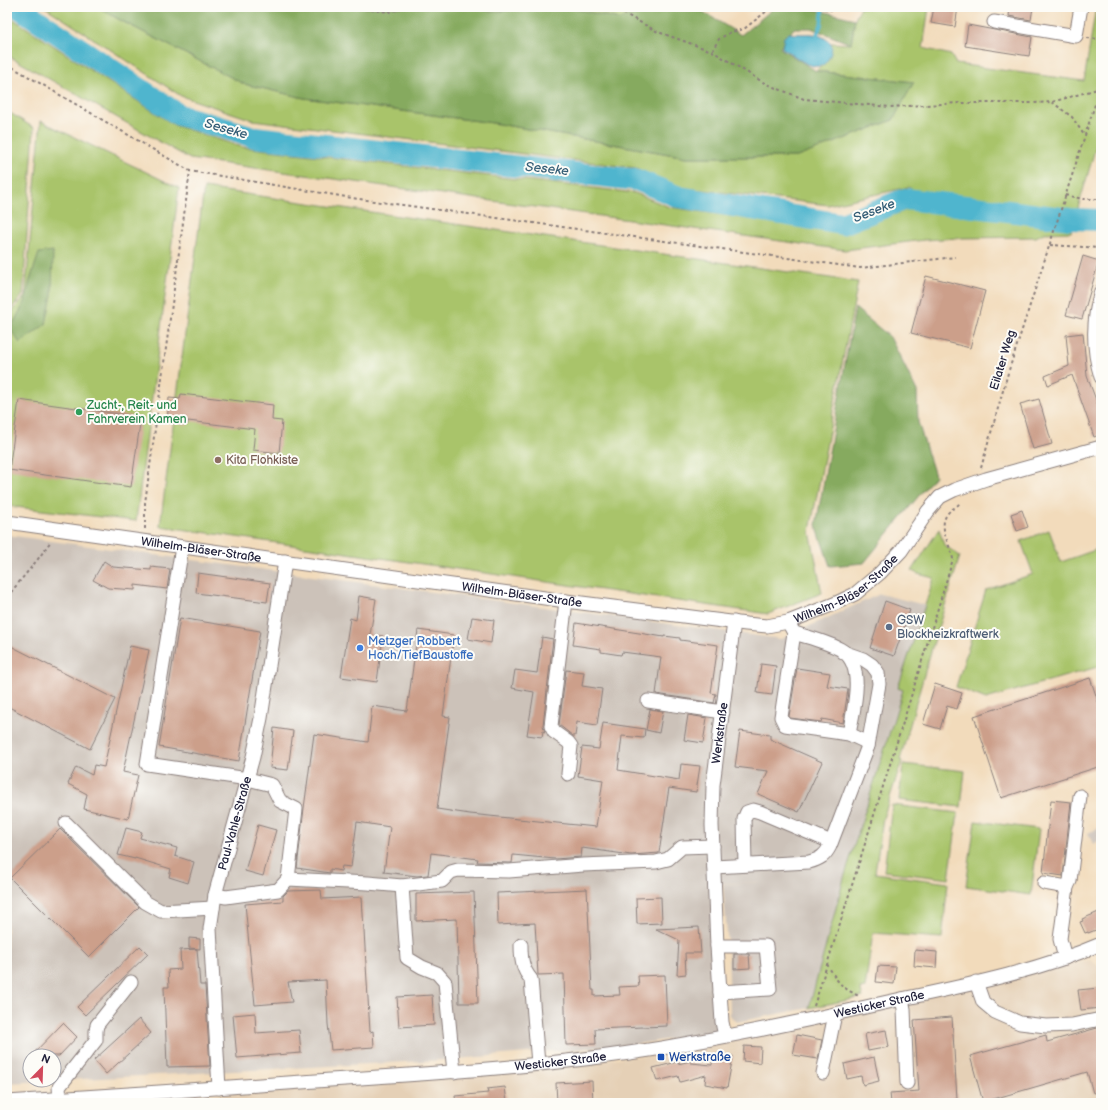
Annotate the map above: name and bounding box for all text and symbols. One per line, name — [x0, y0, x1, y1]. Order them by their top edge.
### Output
water label: Seseke — [203, 115, 250, 143]
water label: Seseke — [524, 159, 570, 179]
water label: Seseke — [851, 196, 898, 226]
street label: Eilater Weg — [987, 328, 1019, 392]
place label: Zucht-, Reit- und Fahrverein Kamen — [86, 398, 187, 427]
marker: Zucht-, Reit- und Fahrverein Kamen — [74, 407, 84, 417]
place label: Kita Flohkiste — [226, 453, 298, 468]
marker: Kita Flohkiste — [213, 455, 223, 465]
street label: Wilhelm-Bläser-Straße — [140, 534, 262, 565]
street label: Wilhelm-Bläser-Straße — [792, 551, 901, 627]
street label: Wilhelm-Bläser-Straße — [461, 579, 583, 610]
place label: GSW Blockheizkraftwerk — [897, 613, 999, 642]
marker: GSW Blockheizkraftwerk — [884, 622, 894, 632]
place label: Metzger Robbert Hoch/TiefBaustoffe — [368, 634, 473, 663]
marker: Metzger Robbert Hoch/TiefBaustoffe — [355, 643, 365, 653]
street label: Werkstraße — [708, 701, 731, 765]
street label: Paul-Vahle-Straße — [215, 775, 255, 872]
street label: Westicker Straße — [833, 987, 926, 1021]
north arrow — [22, 1048, 62, 1088]
street label: Westicker Straße — [514, 1049, 607, 1074]
place label: Werkstraße — [669, 1050, 731, 1065]
text: N — [39, 1052, 52, 1067]
marker: Werkstraße — [656, 1052, 666, 1062]

